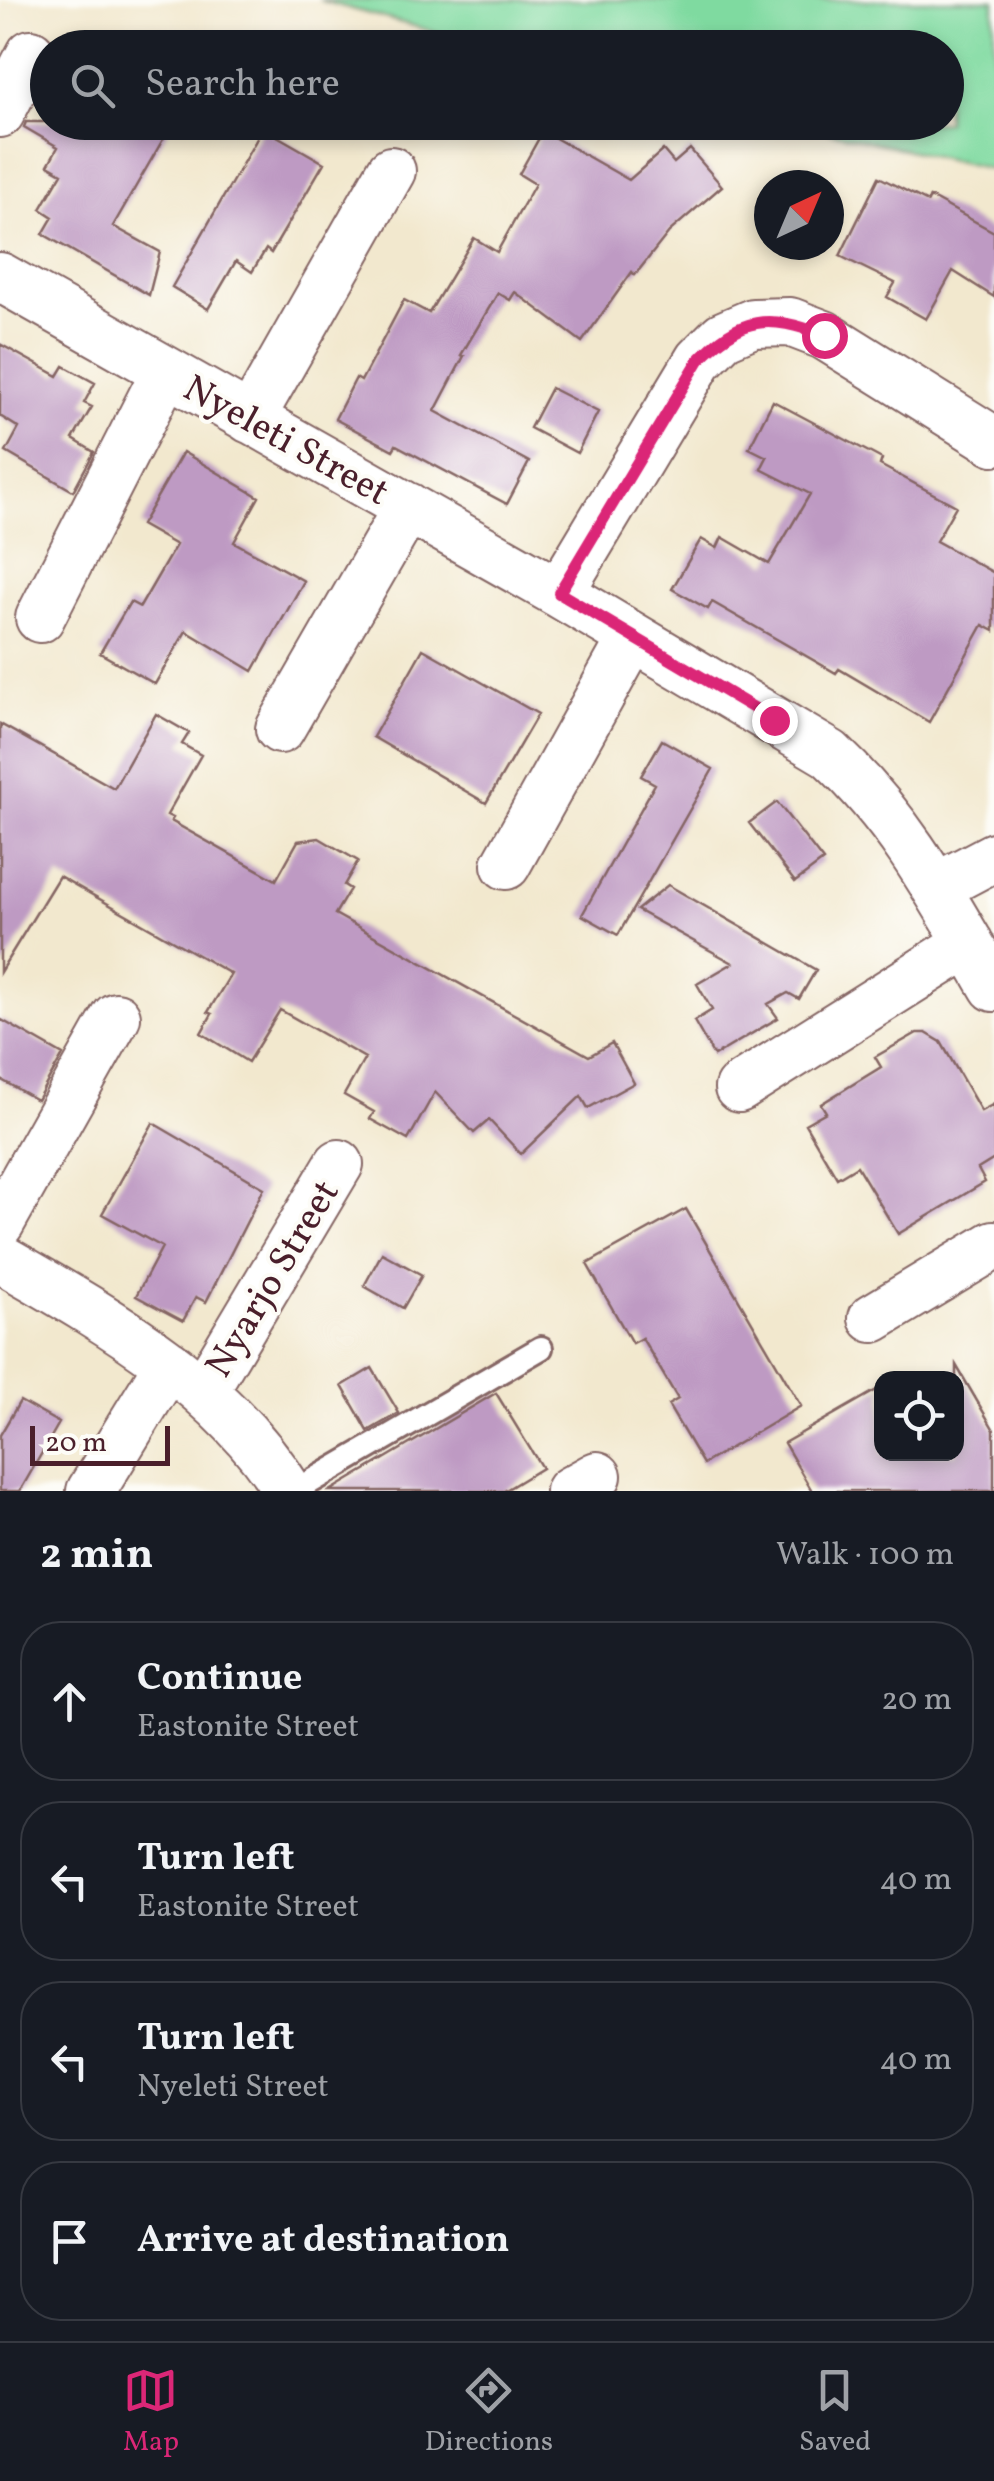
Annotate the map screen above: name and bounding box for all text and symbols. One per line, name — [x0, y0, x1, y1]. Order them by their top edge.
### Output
search box — [30, 30, 964, 140]
icon: search — [65, 58, 120, 113]
text: Search here — [145, 59, 340, 112]
north arrow — [754, 170, 844, 260]
route start — [802, 313, 848, 359]
street label: Nyeleti Street — [173, 364, 398, 520]
route end — [752, 698, 798, 744]
street label: Nyarjo Street — [194, 1171, 354, 1389]
map controls — [874, 1371, 964, 1461]
button: locate — [874, 1371, 964, 1461]
scale bar — [30, 1421, 170, 1466]
text: 20 m — [45, 1424, 107, 1463]
text: 2 min — [40, 1527, 153, 1586]
text: Walk · 100 m — [776, 1534, 954, 1578]
text: Continue — [137, 1653, 302, 1706]
icon: ahead — [42, 1674, 97, 1729]
text: 20 m — [881, 1679, 952, 1723]
text: Eastonite Street — [137, 1706, 359, 1750]
text: Turn left — [137, 1833, 294, 1886]
icon: left — [42, 1854, 97, 1909]
text: 40 m — [880, 1859, 952, 1903]
text: Eastonite Street — [137, 1886, 359, 1930]
text: Turn left — [137, 2013, 294, 2066]
icon: left — [42, 2034, 97, 2089]
text: 40 m — [880, 2039, 952, 2083]
text: Nyeleti Street — [137, 2066, 329, 2110]
icon: arrive — [42, 2214, 97, 2269]
text: Arrive at destination — [137, 2215, 510, 2268]
tab: Map — [123, 2363, 179, 2462]
tab: Directions — [425, 2363, 553, 2462]
tab: Saved — [799, 2363, 871, 2462]

